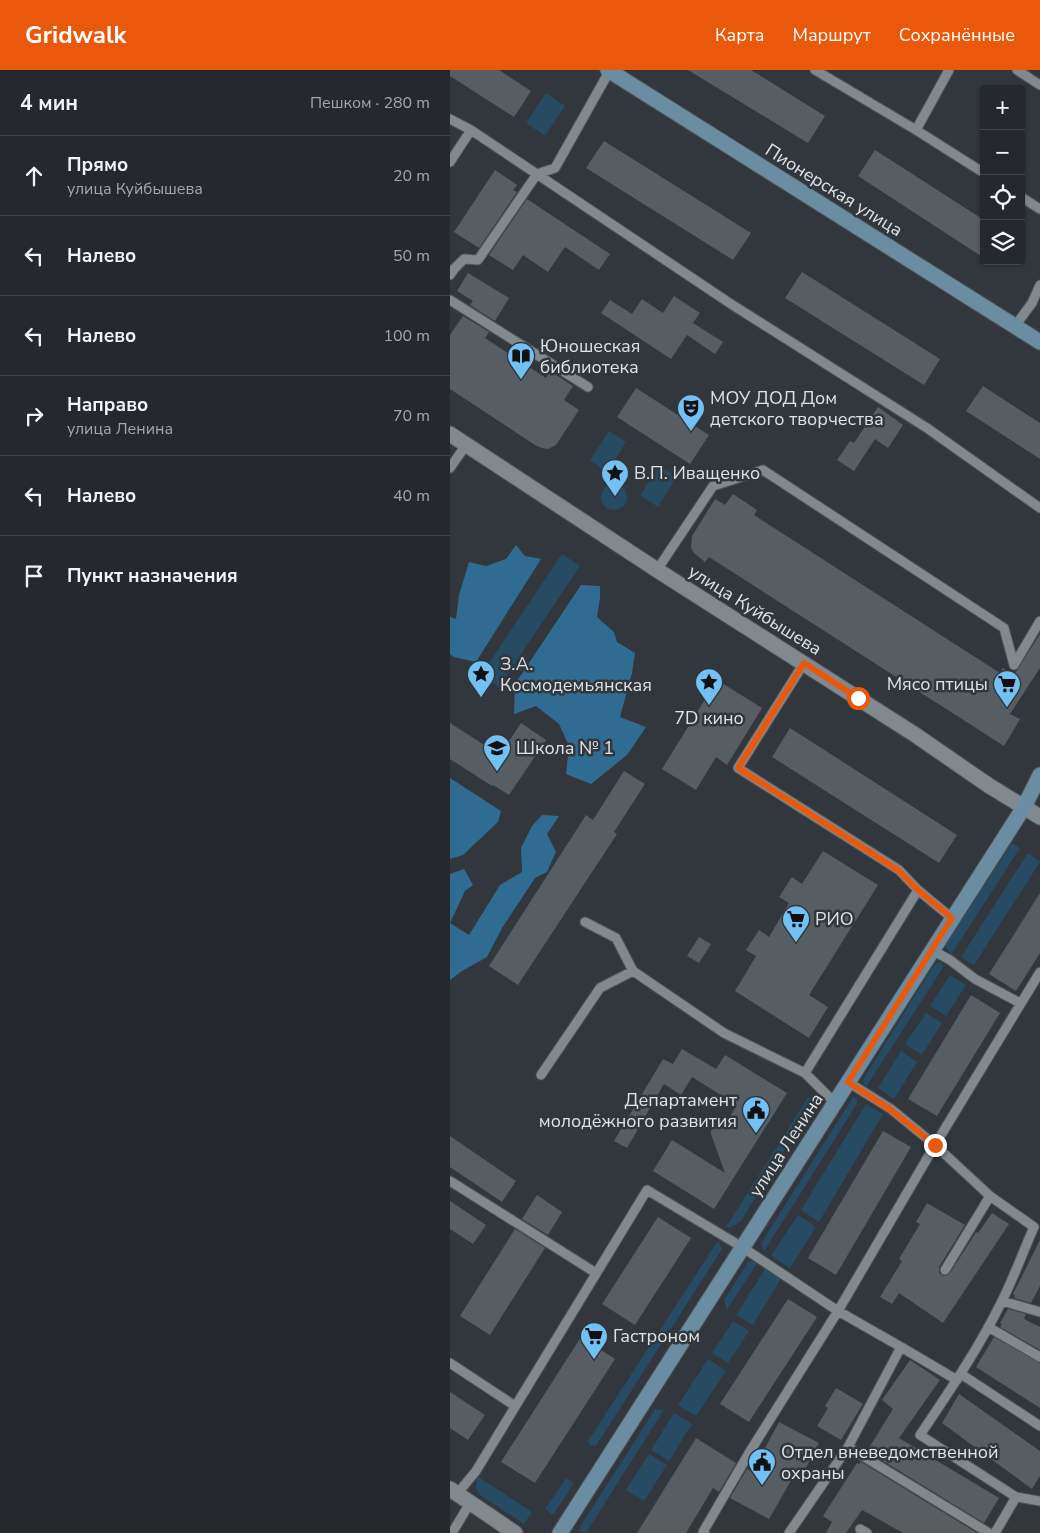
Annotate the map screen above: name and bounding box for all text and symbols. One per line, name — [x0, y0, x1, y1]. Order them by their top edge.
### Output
text: Gridwalk — [25, 19, 126, 51]
text: Карта — [715, 23, 765, 47]
text: Маршрут — [793, 23, 871, 47]
text: Сохранённые — [899, 23, 1015, 47]
map controls — [980, 85, 1025, 265]
button: + — [980, 85, 1025, 130]
text: 4 мин — [20, 89, 78, 117]
text: Пешком · 280 m — [310, 92, 430, 114]
button: − — [980, 130, 1025, 175]
street label: Пионерская улица — [761, 138, 907, 242]
text: Прямо — [67, 152, 128, 178]
icon: ahead — [20, 162, 48, 190]
text: 20 m — [393, 165, 430, 187]
button: locate — [980, 175, 1025, 220]
text: улица Куйбышева — [67, 178, 203, 200]
button: layers — [980, 220, 1025, 265]
icon: left — [20, 242, 48, 270]
text: Налево — [67, 243, 136, 269]
text: 50 m — [393, 245, 430, 267]
icon: left — [20, 322, 48, 350]
text: Налево — [67, 323, 136, 349]
text: 100 m — [383, 325, 430, 347]
place label: Юношеская библиотека — [540, 334, 641, 379]
library icon: Юношеская библиотека — [506, 341, 536, 380]
place label: МОУ ДОД Дом детского творчества — [710, 386, 884, 431]
text: Направо — [67, 392, 148, 418]
theatre icon: МОУ ДОД Дом детского творчества — [676, 393, 706, 432]
icon: right — [20, 402, 48, 430]
text: 70 m — [393, 405, 430, 427]
text: улица Ленина — [67, 418, 173, 440]
place icon: В.П. Иващенко — [600, 458, 630, 497]
place label: В.П. Иващенко — [634, 461, 760, 485]
icon: left — [20, 482, 48, 510]
text: Налево — [67, 483, 136, 509]
text: 40 m — [393, 485, 430, 507]
street label: улица Куйбышева — [684, 559, 826, 661]
icon: arrive — [20, 562, 48, 590]
text: Пункт назначения — [67, 563, 238, 589]
place label: З.А. Космодемьянская — [500, 652, 652, 697]
place icon: З.А. Космодемьянская — [466, 659, 496, 698]
place icon: 7D кино — [694, 667, 724, 706]
supermarket icon: Мясо птицы — [992, 669, 1022, 708]
place label: Мясо птицы — [887, 672, 988, 696]
route start — [847, 687, 870, 710]
place label: 7D кино — [674, 706, 744, 730]
school or university icon: Школа № 1 — [482, 733, 512, 772]
place label: Школа № 1 — [516, 736, 614, 760]
supermarket icon: РИО — [781, 904, 811, 943]
place label: РИО — [815, 907, 854, 931]
place label: Департамент молодёжного развития — [539, 1088, 737, 1133]
street label: улица Ленина — [743, 1088, 829, 1202]
public building icon: Департамент молодёжного развития — [741, 1095, 771, 1134]
route end — [924, 1134, 947, 1157]
supermarket icon: Гастроном — [579, 1321, 609, 1360]
place label: Гастроном — [613, 1324, 700, 1348]
place label: Отдел вневедомственной охраны — [781, 1440, 999, 1485]
public building icon: Отдел вневедомственной охраны — [747, 1447, 777, 1486]

